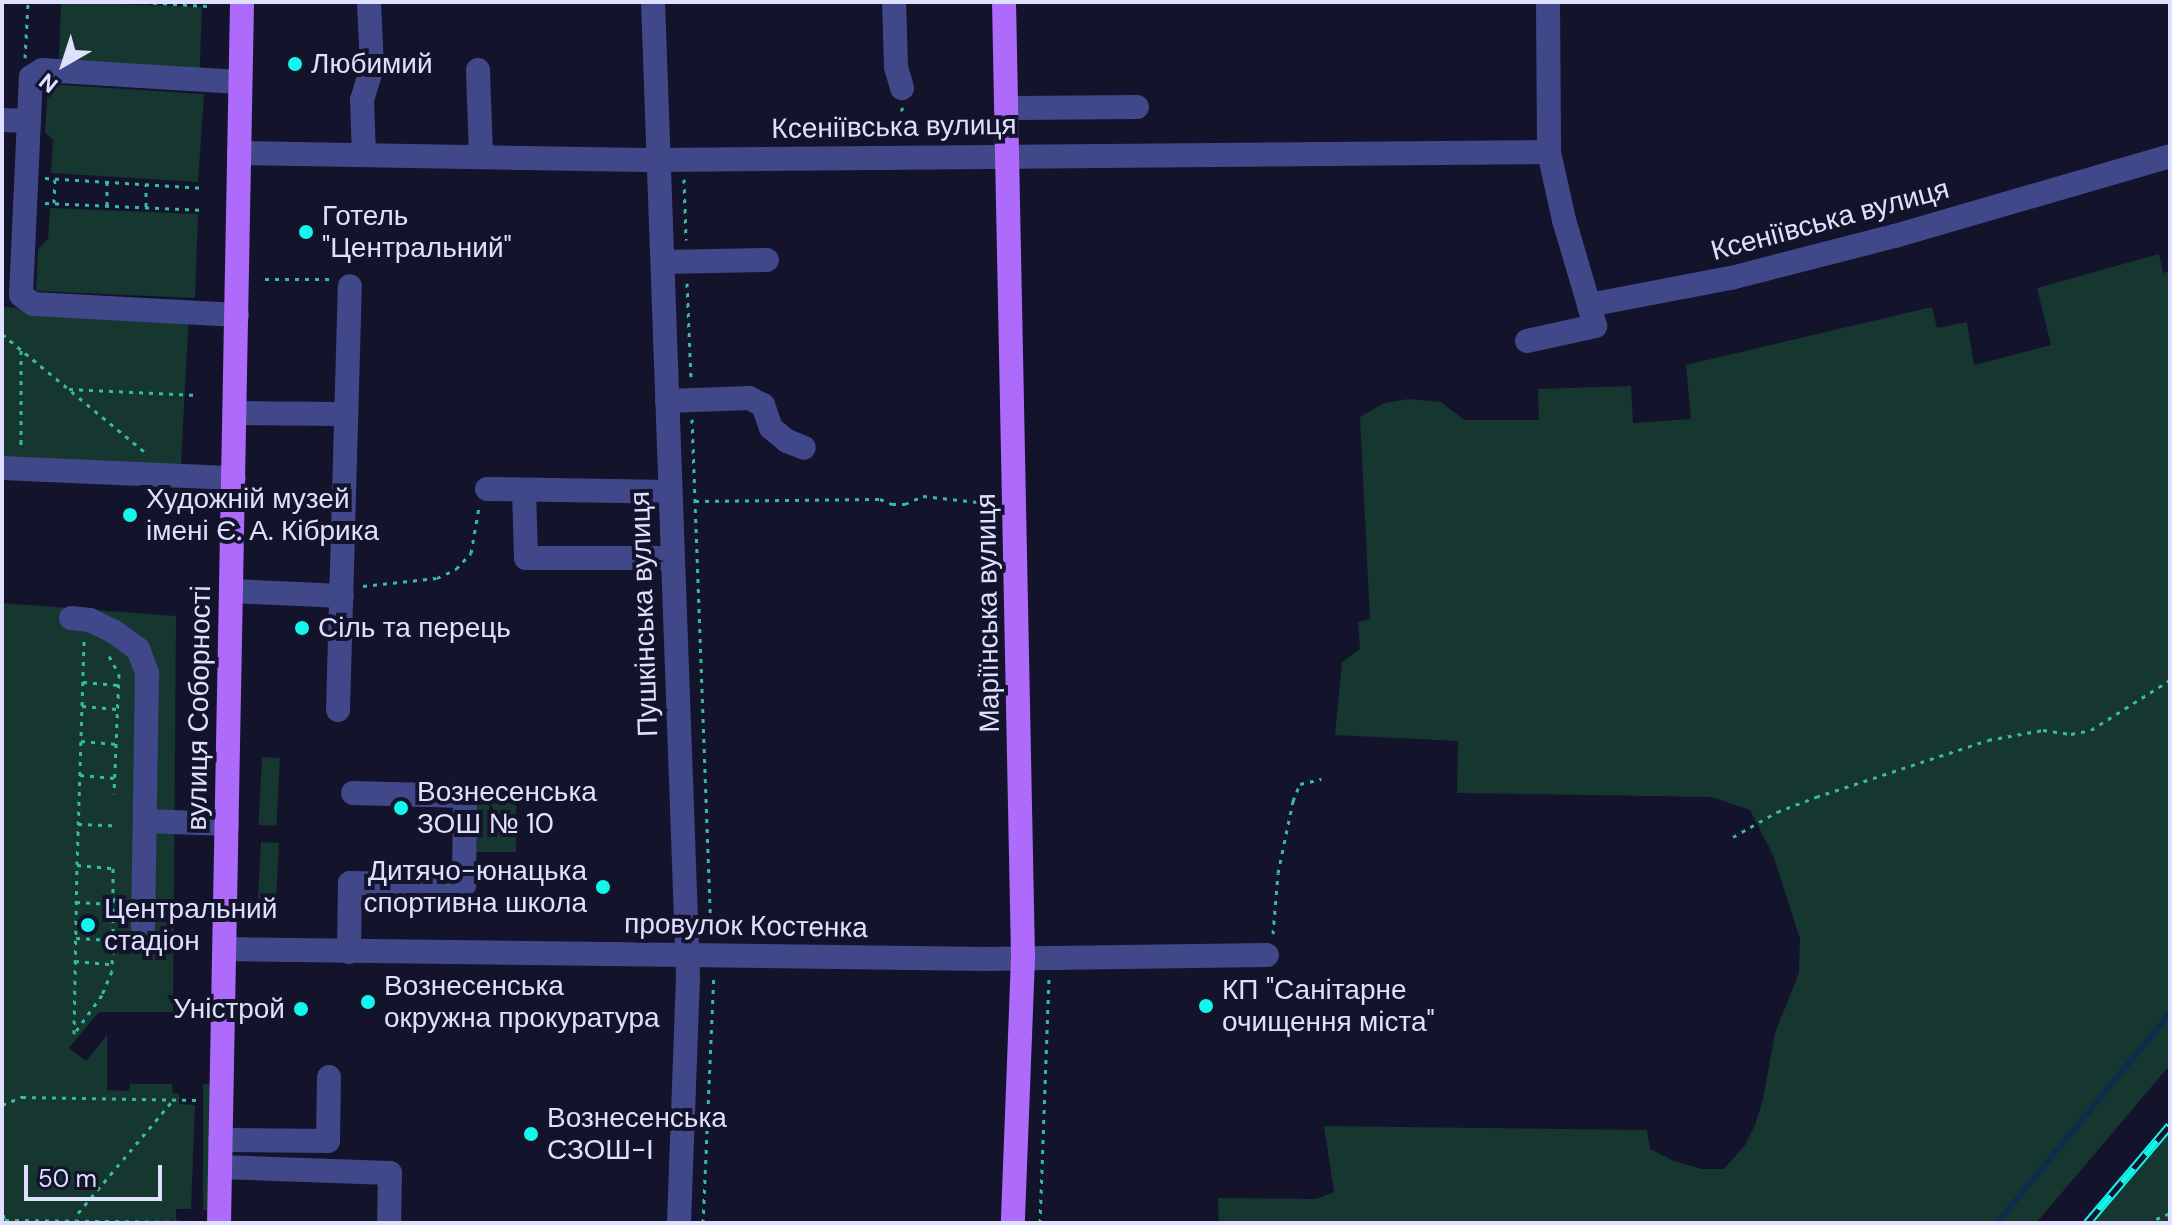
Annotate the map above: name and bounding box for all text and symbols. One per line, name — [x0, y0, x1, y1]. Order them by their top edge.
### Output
north arrow — [24, 24, 104, 104]
place label: Любимий — [311, 47, 433, 81]
marker: Любимий — [286, 55, 304, 73]
text: N — [33, 67, 64, 99]
street label: Ксеніївська вулиця — [771, 108, 1017, 146]
street label: Ксеніївська вулиця — [1707, 172, 1953, 268]
place label: Готель "Центральний" — [322, 199, 512, 265]
marker: Готель "Центральний" — [297, 223, 315, 241]
place label: Художній музей імені Є. А. Кібрика — [146, 482, 379, 548]
street label: Пушкінська вулиця — [623, 491, 665, 737]
street label: Маріїнська вулиця — [969, 493, 1007, 733]
marker: Художній музей імені Є. А. Кібрика — [121, 506, 139, 524]
street label: вулиця Соборності — [180, 585, 218, 831]
place label: Сіль та перець — [318, 611, 511, 645]
marker: Сіль та перець — [293, 619, 311, 637]
place label: Вознесенська ЗОШ № 10 — [417, 775, 597, 841]
marker: Вознесенська ЗОШ № 10 — [392, 799, 410, 817]
place label: Дитячо-юнацька спортивна школа — [364, 854, 587, 920]
marker: Дитячо-юнацька спортивна школа — [594, 878, 612, 896]
place label: Центральний стадіон — [104, 892, 277, 958]
street label: провулок Костенка — [624, 907, 868, 945]
marker: Центральний стадіон — [79, 916, 97, 934]
place label: Вознесенська окружна прокуратура — [384, 969, 660, 1035]
place label: КП "Санітарне очищення міста" — [1222, 973, 1435, 1039]
place label: Уністрой — [173, 992, 285, 1026]
marker: Вознесенська окружна прокуратура — [359, 993, 377, 1011]
marker: КП "Санітарне очищення міста" — [1197, 997, 1215, 1015]
marker: Уністрой — [292, 1000, 310, 1018]
place label: Вознесенська СЗОШ-І — [547, 1101, 727, 1167]
marker: Вознесенська СЗОШ-І — [522, 1125, 540, 1143]
scale bar — [28, 1149, 166, 1199]
text: 50 m — [38, 1163, 97, 1194]

